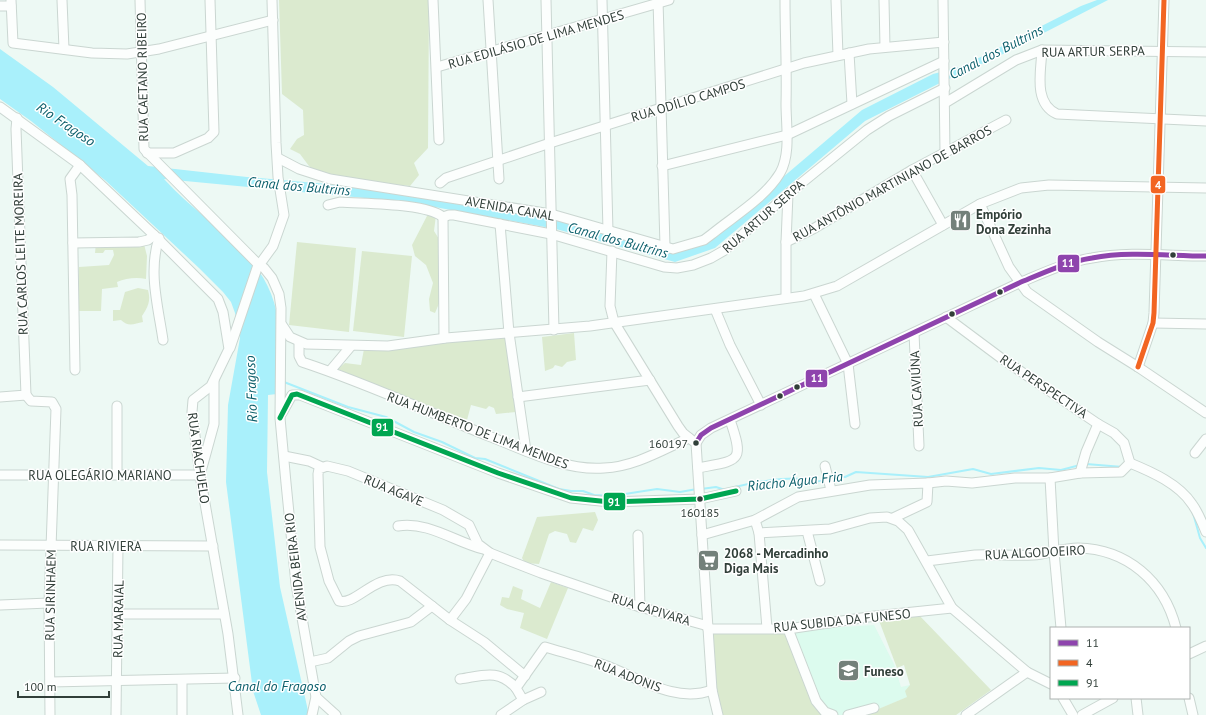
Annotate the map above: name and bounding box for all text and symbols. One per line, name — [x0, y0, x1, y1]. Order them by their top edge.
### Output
street label: RUA EDILÁSIO DE LIMA MENDES — [446, 6, 626, 73]
street label: RUA CAETANO RIBEIRO — [133, 12, 152, 142]
water label: Canal dos Bultrins — [946, 20, 1046, 83]
street label: RUA ARTUR SERPA — [1041, 42, 1145, 61]
street label: RUA ODÍLIO CAMPOS — [629, 75, 747, 126]
water label: Rio Fragoso — [33, 98, 99, 150]
street label: RUA ANTÔNIO MARTINIANO DE BARROS — [790, 121, 995, 245]
street label: RUA CARLOS LEITE MOREIRA — [9, 172, 32, 335]
water label: Canal dos Bultrins — [247, 173, 352, 199]
line badge: 4 — [1150, 175, 1166, 194]
street label: RUA ARTUR SERPA — [719, 176, 808, 257]
text: 4 — [1155, 178, 1162, 192]
street label: AVENIDA CANAL — [464, 192, 556, 225]
place label: Empório Dona Zezinha — [976, 206, 1051, 238]
restaurant icon: Empório Dona Zezinha — [947, 208, 973, 234]
water label: Canal dos Bultrins — [566, 218, 671, 262]
unlabelled marker — [1168, 250, 1178, 260]
line badge: 11 — [1057, 254, 1080, 273]
text: 11 — [1062, 256, 1074, 270]
unlabelled marker — [995, 287, 1005, 297]
unlabelled marker — [947, 309, 957, 319]
street label: RUA CAVIÚNA — [906, 350, 927, 428]
street label: RUA PERSPECTIVA — [997, 351, 1091, 422]
water label: Rio Fragoso — [241, 355, 261, 423]
line badge: 11 — [805, 369, 828, 388]
text: 11 — [811, 371, 823, 385]
unlabelled marker — [792, 382, 802, 392]
street label: RUA HUMBERTO DE LIMA MENDES — [385, 388, 571, 473]
unlabelled marker — [775, 391, 785, 401]
street label: RUA RIACHUELO — [184, 411, 213, 505]
line badge: 91 — [371, 418, 394, 437]
text: 91 — [376, 420, 388, 434]
place label: 160197 — [649, 436, 688, 451]
marker: 160197 — [691, 438, 701, 448]
street label: RUA OLEGÁRIO MARIANO — [28, 467, 172, 484]
water label: Riacho Água Fria — [746, 467, 844, 495]
street label: RUA AGAVE — [361, 471, 426, 510]
line badge: 91 — [603, 492, 626, 511]
marker: 160185 — [695, 494, 705, 504]
text: 91 — [608, 495, 620, 509]
place label: 160185 — [680, 505, 720, 520]
street label: AVENIDA BEIRA RIO — [280, 512, 311, 622]
street label: RUA RIVIERA — [70, 538, 142, 555]
street label: RUA ALGODOEIRO — [984, 541, 1086, 564]
place label: 2068 - Mercadinho Diga Mais — [724, 545, 828, 577]
supermarket icon: 2068 - Mercadinho Diga Mais — [695, 547, 721, 573]
street label: RUA SIRINHAEM — [41, 549, 60, 641]
street label: RUA MARAIAL — [109, 580, 128, 658]
street label: RUA CAPIVARA — [609, 589, 693, 630]
street label: RUA SUBIDA DA FUNESO — [773, 605, 911, 636]
legend — [1050, 627, 1190, 699]
text: 11 — [1086, 635, 1099, 650]
street label: RUA ADONIS — [592, 655, 664, 696]
text: 4 — [1086, 655, 1093, 670]
school or university icon: Funeso — [836, 658, 862, 684]
place label: Funeso — [864, 663, 904, 680]
scale bar — [18, 673, 109, 699]
text: 91 — [1086, 675, 1099, 690]
water label: Canal do Fragoso — [228, 677, 326, 695]
text: 100 m — [24, 679, 57, 694]

